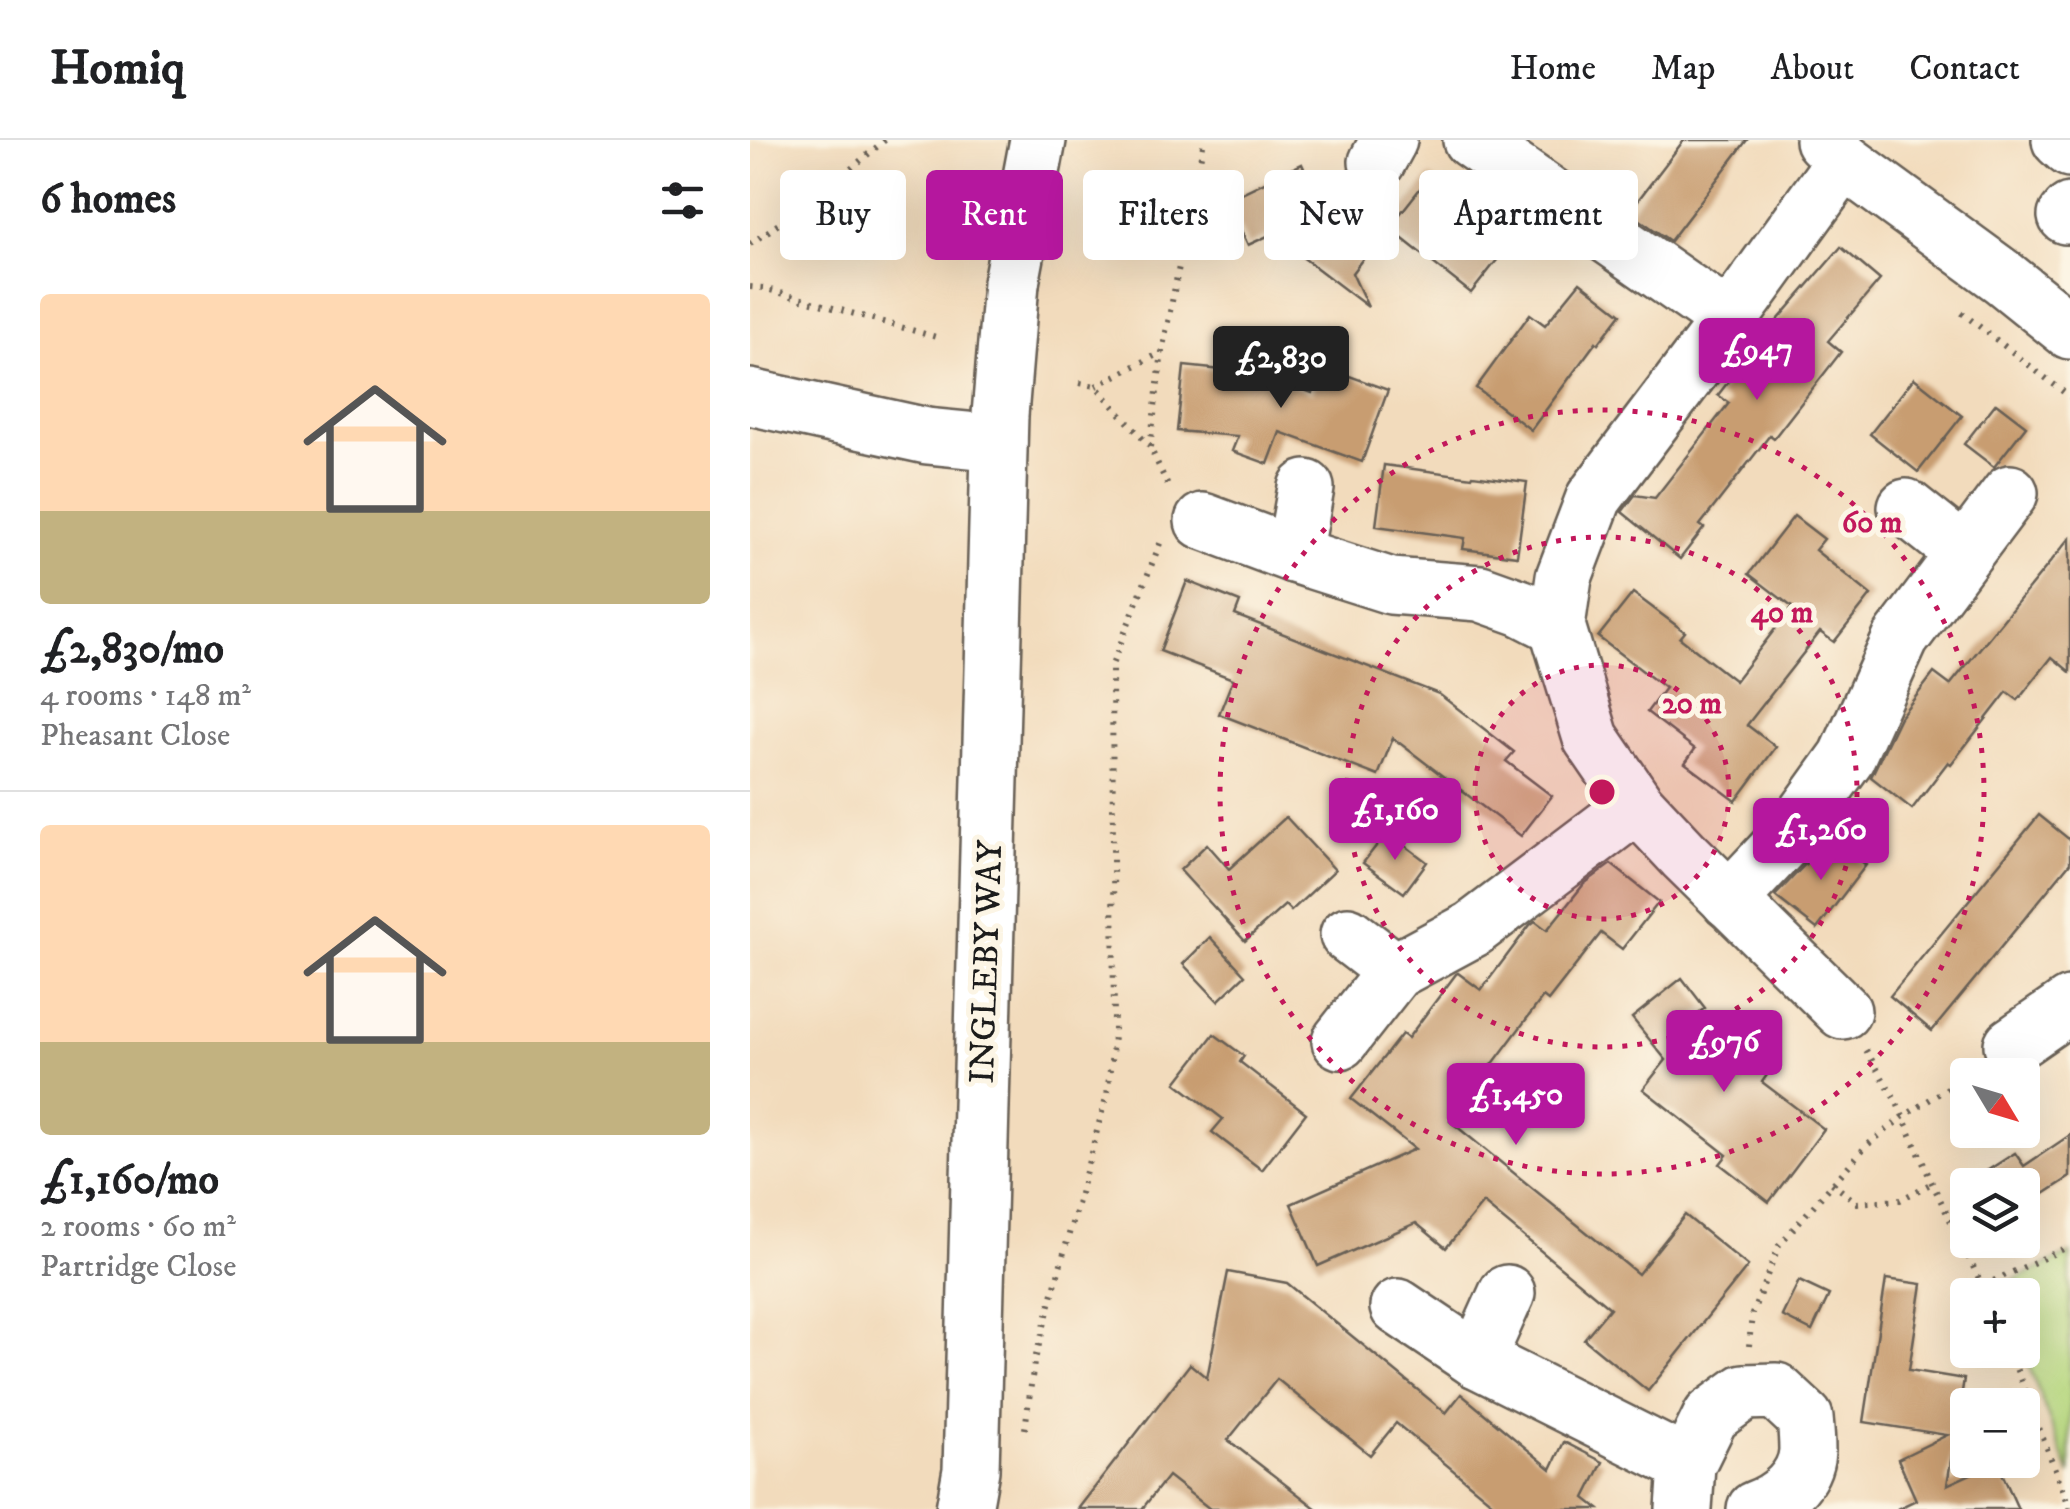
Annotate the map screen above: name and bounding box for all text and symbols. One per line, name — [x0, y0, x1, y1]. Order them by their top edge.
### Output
text: Homiq — [50, 39, 185, 99]
text: Home — [1509, 47, 1596, 91]
text: Map — [1651, 47, 1715, 91]
text: About — [1770, 47, 1854, 91]
text: Contact — [1909, 47, 2020, 91]
chip: Buy — [780, 170, 906, 260]
chip: Rent — [926, 170, 1063, 260]
chip: Filters — [1083, 170, 1244, 260]
chip: New — [1264, 170, 1399, 260]
chip: Apartment — [1419, 170, 1638, 260]
icon: filters — [655, 173, 710, 228]
text: 6 homes — [40, 174, 176, 226]
pin: £947 — [1698, 318, 1816, 403]
pin: £2,830 — [1200, 326, 1362, 411]
text: £947 — [1721, 330, 1793, 370]
text: £2,830 — [1235, 338, 1327, 378]
icon: home — [285, 359, 465, 539]
text: 60 m — [1842, 505, 1903, 542]
text: 40 m — [1751, 595, 1814, 632]
text: £2,830/mo — [40, 624, 224, 676]
text: 4 rooms · 148 m² — [40, 676, 251, 716]
text: 20 m — [1662, 686, 1722, 723]
text: Pheasant Close — [40, 716, 230, 756]
centre of rings — [1584, 774, 1620, 810]
pin: £1,160 — [1314, 778, 1476, 863]
text: £1,160 — [1351, 790, 1439, 830]
pin: £1,260 — [1740, 798, 1902, 883]
text: £1,260 — [1775, 810, 1867, 850]
street label: INGLEBY WAY — [961, 839, 1013, 1084]
icon: home — [285, 890, 465, 1070]
pin: £976 — [1665, 1010, 1783, 1095]
text: £976 — [1688, 1022, 1760, 1062]
north arrow — [1950, 1058, 2040, 1148]
map controls — [1950, 1058, 2040, 1478]
pin: £1,450 — [1435, 1063, 1597, 1148]
text: £1,450 — [1469, 1075, 1563, 1115]
text: £1,160/mo — [40, 1155, 219, 1207]
button: layers — [1950, 1168, 2040, 1258]
text: 2 rooms · 60 m² — [40, 1207, 236, 1247]
text: Partridge Close — [40, 1247, 236, 1287]
button: + — [1950, 1278, 2040, 1368]
button: − — [1950, 1388, 2040, 1478]

